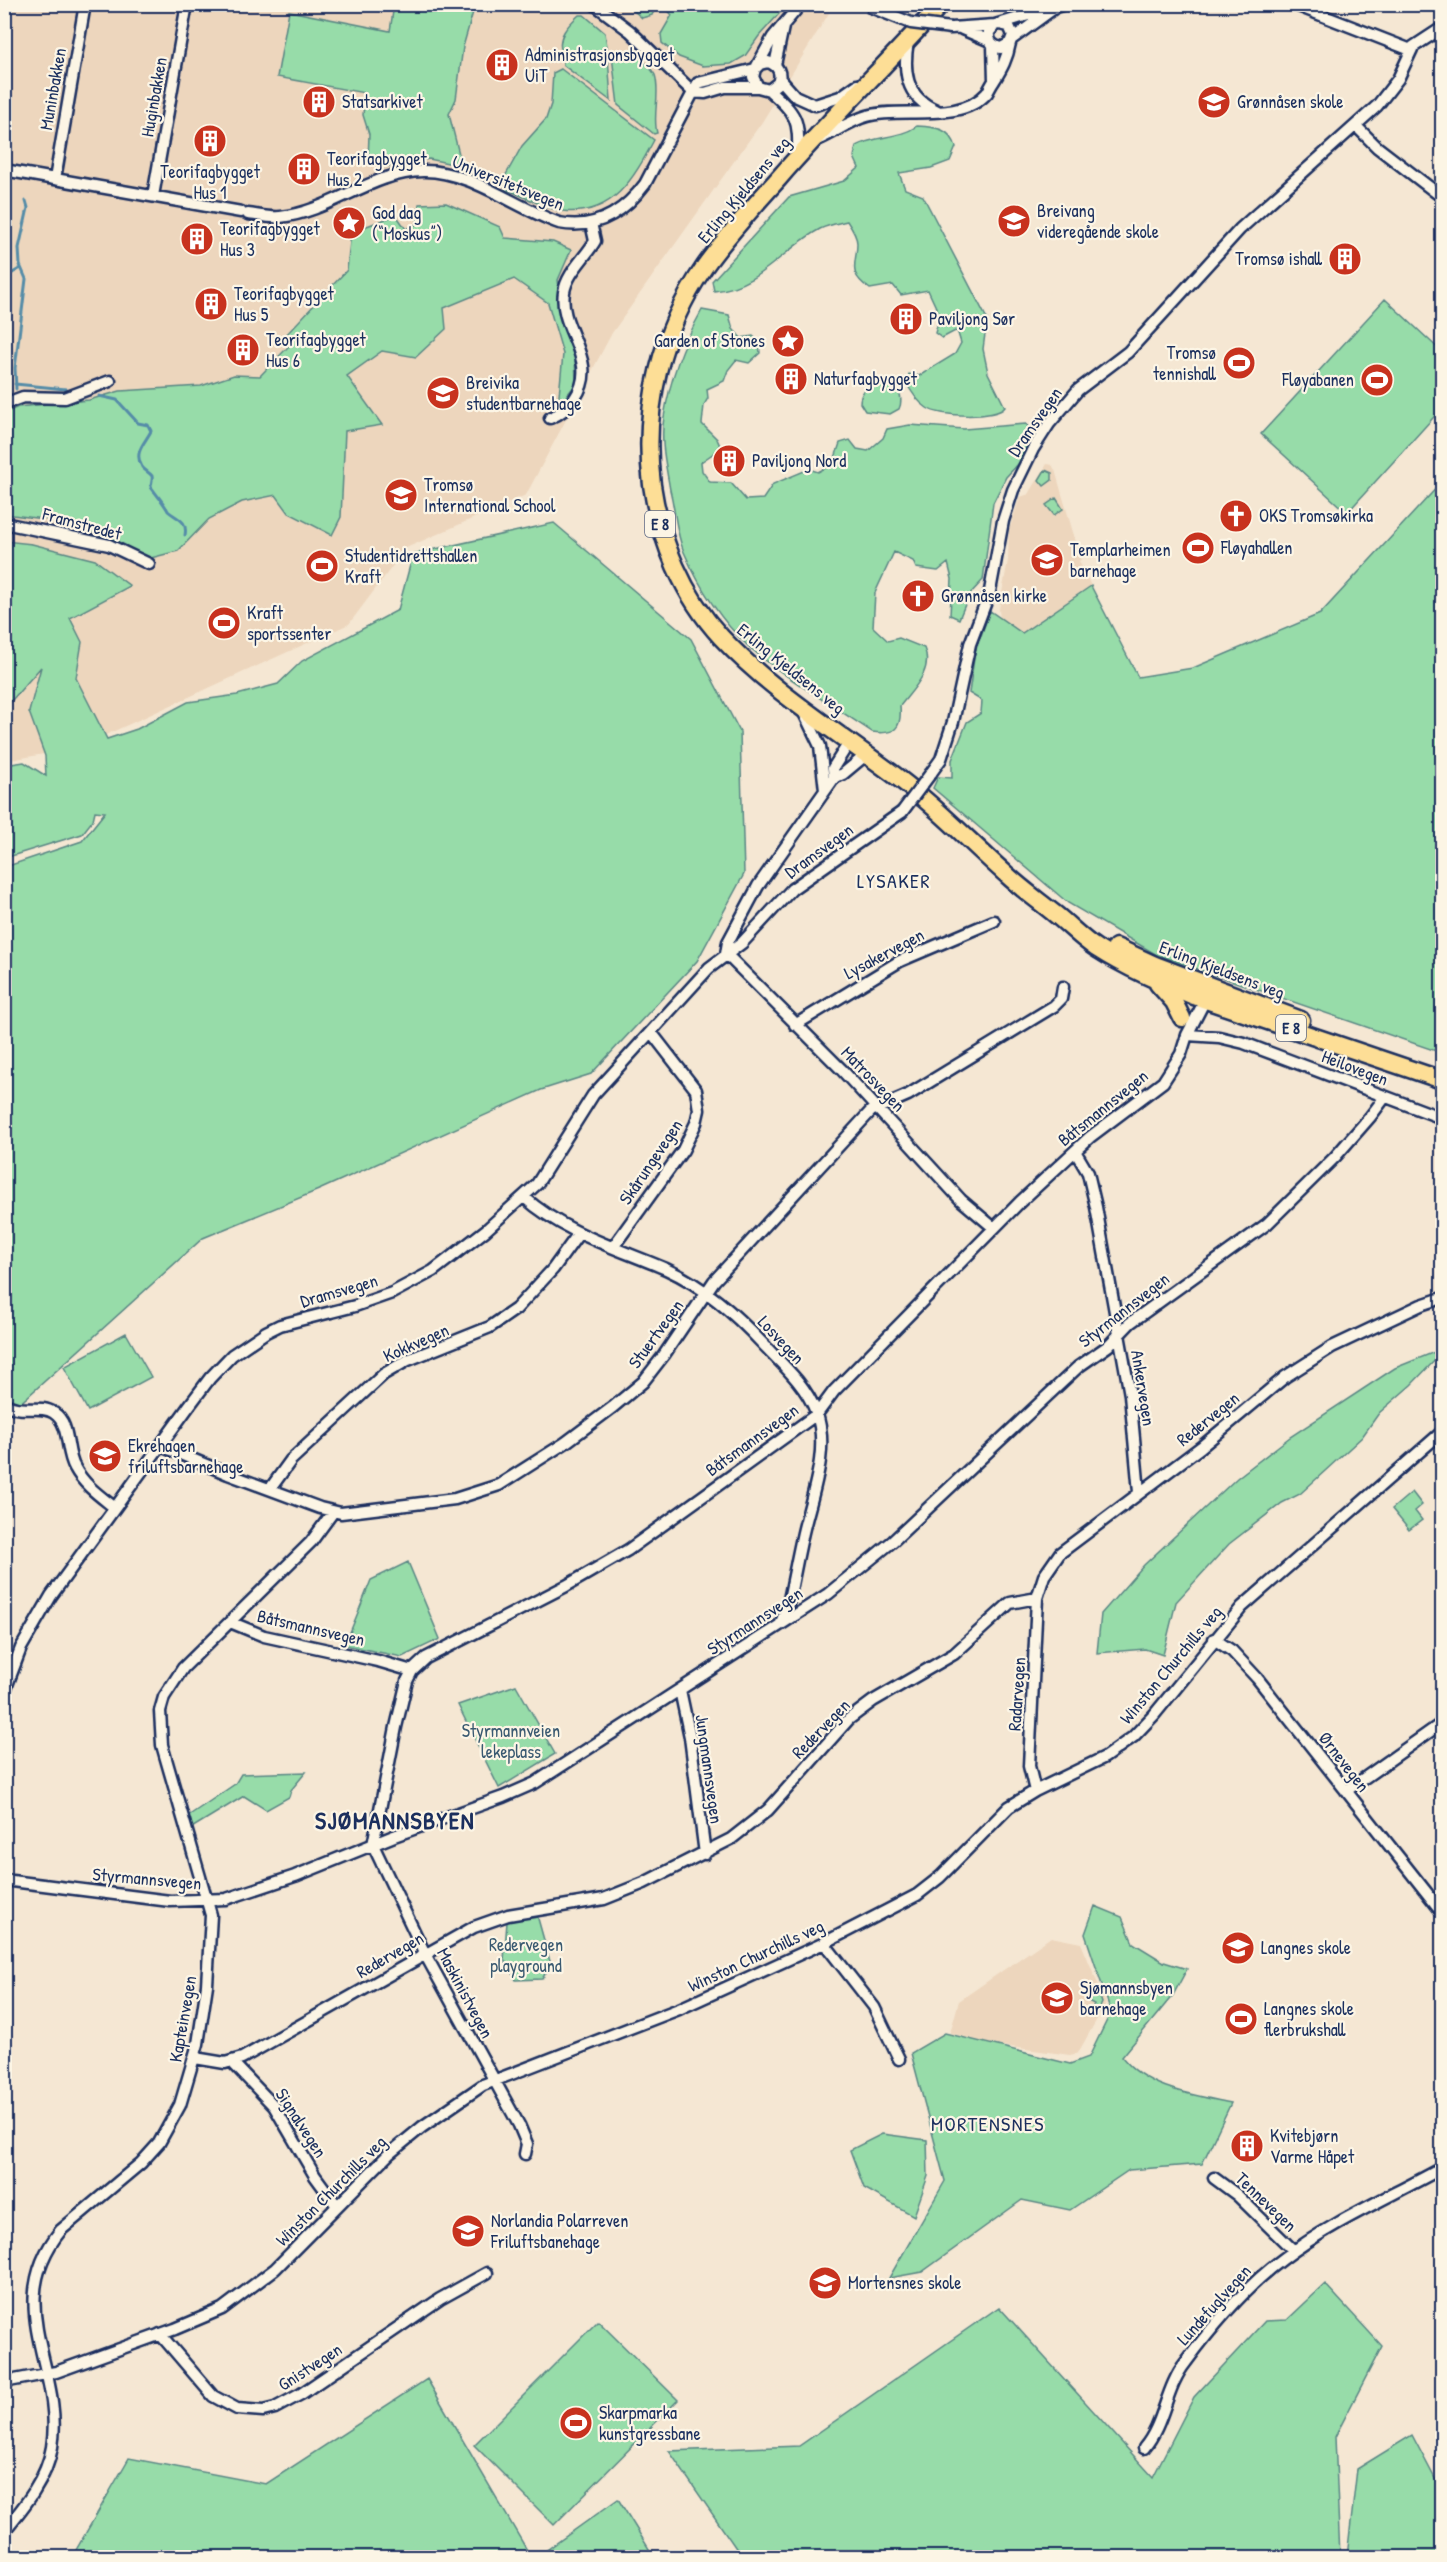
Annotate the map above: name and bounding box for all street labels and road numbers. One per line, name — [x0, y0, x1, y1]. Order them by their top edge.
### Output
street label: Muninbakken — [33, 46, 72, 132]
street label: Huginbakken — [134, 55, 173, 139]
street label: Erling Kjeldsens veg — [692, 131, 796, 248]
street label: Universitetsvegen — [449, 149, 568, 216]
street label: Dramsvegen — [1002, 382, 1068, 461]
street label: Framstredet — [39, 501, 125, 546]
road number: E 8 — [645, 511, 675, 537]
street label: Erling Kjeldsens veg — [732, 617, 851, 720]
street label: Dramsvegen — [779, 817, 858, 884]
street label: Lysakervegen — [839, 922, 928, 985]
street label: Erling Kjeldsens veg — [1156, 934, 1288, 1005]
road number: E 8 — [1276, 1015, 1306, 1041]
street label: Matrosvegen — [836, 1040, 911, 1117]
street label: Heilovegen — [1318, 1043, 1392, 1092]
street label: Båtsmannsvegen — [1052, 1063, 1153, 1152]
street label: Skårungevegen — [613, 1114, 688, 1209]
street label: Styrmannsvegen — [1073, 1266, 1174, 1353]
street label: Dramsvegen — [297, 1268, 380, 1313]
street label: Stuertvegen — [622, 1294, 689, 1373]
street label: Losvegen — [752, 1310, 810, 1370]
street label: Kokkvegen — [379, 1317, 453, 1368]
street label: Ankervegen — [1125, 1348, 1162, 1427]
street label: Redervegen — [1171, 1386, 1244, 1452]
street label: Båtsmannsvegen — [700, 1397, 803, 1482]
street label: Styrmannsvegen — [702, 1580, 807, 1661]
street label: Winston Churchills veg — [1114, 1600, 1228, 1729]
street label: Båtsmannsvegen — [255, 1603, 367, 1652]
street label: Radarvegen — [1001, 1656, 1032, 1732]
street label: Redervegen — [786, 1693, 855, 1764]
street label: Jungmannsvegen — [689, 1713, 730, 1825]
street label: Ørnevegen — [1313, 1726, 1376, 1797]
street label: Styrmannsvegen — [92, 1861, 203, 1896]
street label: Winston Churchills veg — [684, 1913, 828, 1998]
street label: Redervegen — [351, 1925, 428, 1984]
street label: Maskinistvegen — [431, 1943, 500, 2042]
street label: Kapteinvegen — [163, 1974, 202, 2064]
street label: Signalvegen — [270, 2083, 333, 2162]
street label: Winston Churchills veg — [270, 2130, 392, 2252]
street label: Tennevegen — [1230, 2166, 1303, 2237]
street label: Lundefuglvegen — [1171, 2259, 1256, 2350]
street label: Gnistvegen — [273, 2337, 347, 2397]

